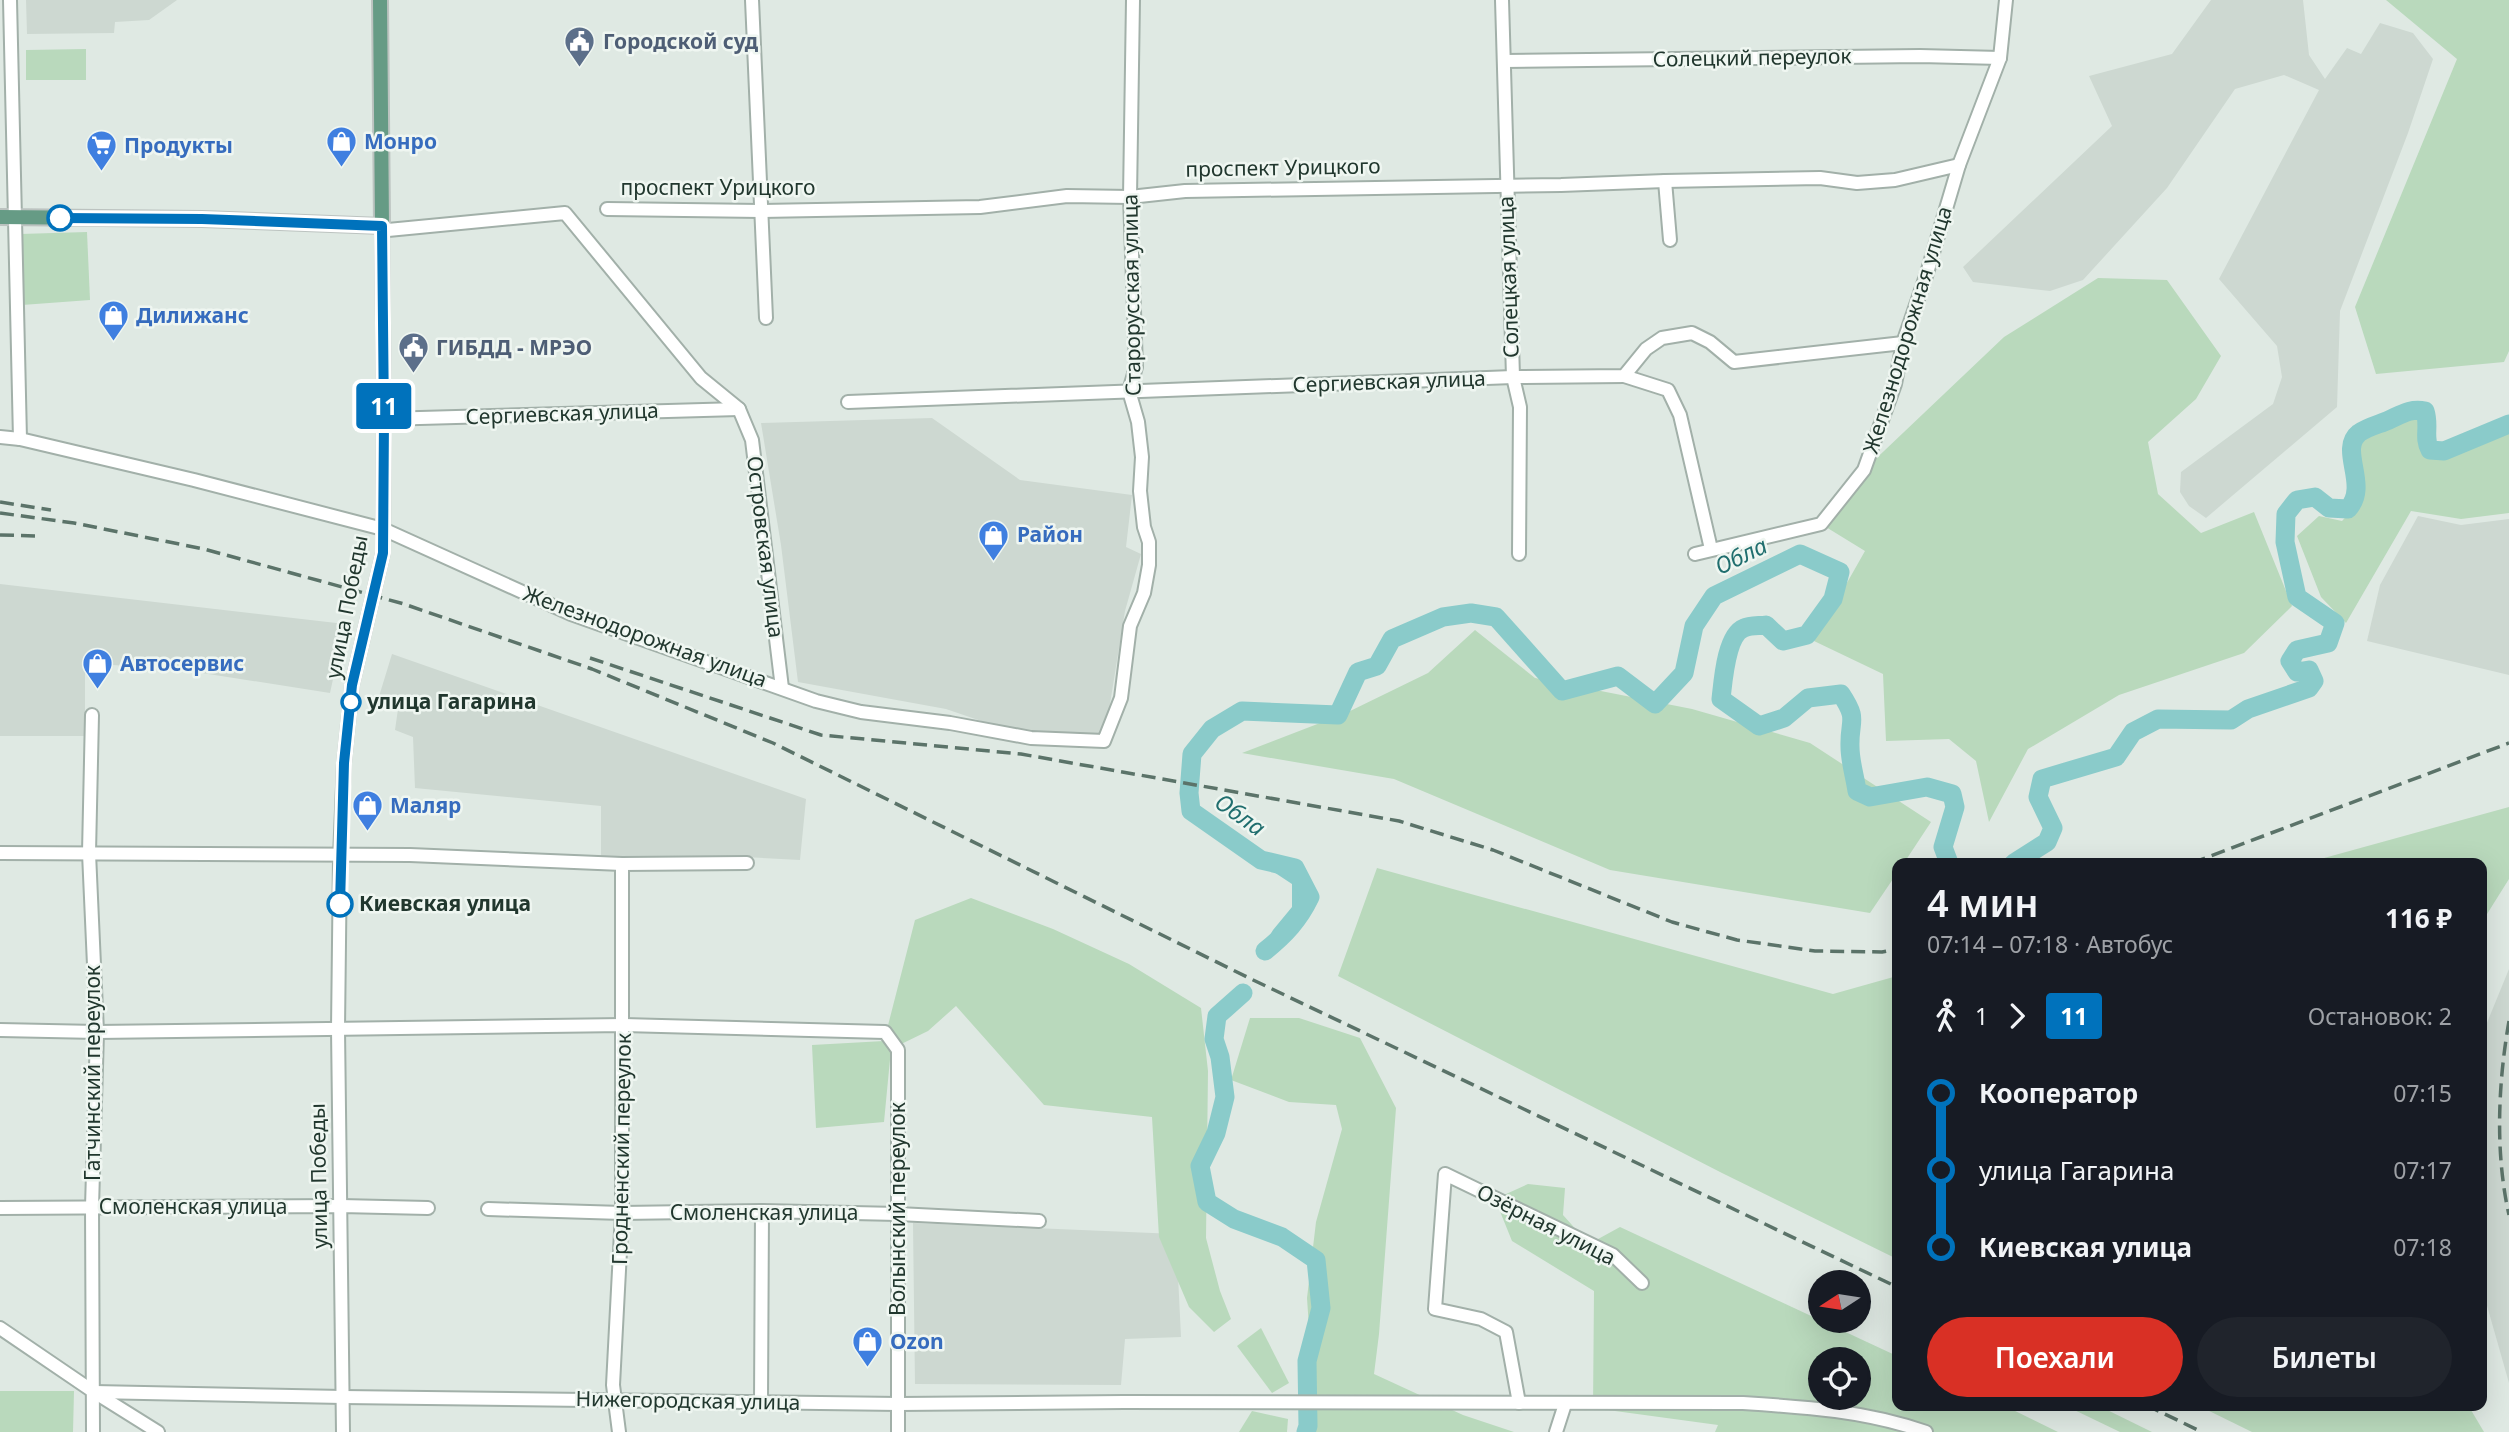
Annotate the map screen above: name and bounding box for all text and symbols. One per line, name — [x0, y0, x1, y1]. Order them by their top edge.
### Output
public building icon: Городской суд — [563, 25, 597, 69]
place label: Городской суд — [603, 27, 759, 55]
street label: Солецкий переулок — [1652, 41, 1852, 73]
shop icon: Монро — [324, 125, 358, 169]
place label: Монро — [364, 127, 437, 155]
supermarket icon: Продукты — [84, 129, 118, 173]
place label: Продукты — [124, 131, 233, 159]
street label: проспект Урицкого — [1185, 151, 1381, 183]
street label: проспект Урицкого — [620, 173, 816, 201]
street label: Старорусская улица — [1115, 194, 1147, 396]
street label: Солецкая улица — [1491, 196, 1525, 359]
street label: Железнодорожная улица — [1856, 203, 1958, 457]
unlabelled marker — [47, 205, 73, 231]
shop icon: Дилижанс — [96, 299, 130, 343]
place label: Дилижанс — [136, 301, 249, 329]
public building icon: ГИБДД - МРЭО — [396, 331, 430, 375]
place label: ГИБДД - МРЭО — [436, 333, 592, 361]
street label: Сергиевская улица — [1292, 364, 1486, 398]
line badge: 11 — [352, 383, 416, 429]
text: 11 — [370, 389, 398, 422]
street label: Сергиевская улица — [465, 396, 659, 430]
street label: Островская улица — [741, 454, 791, 639]
shop icon: Район — [977, 518, 1011, 562]
place label: Район — [1017, 520, 1083, 548]
water label: Обла — [1709, 529, 1772, 581]
street label: улица Победы — [318, 533, 374, 681]
street label: Железнодорожная улица — [520, 579, 771, 693]
shop icon: Автосервис — [80, 647, 114, 691]
place label: Автосервис — [120, 649, 244, 677]
place label: улица Гагарина — [366, 687, 537, 715]
marker: улица Гагарина — [341, 692, 361, 712]
water label: Обла — [1209, 785, 1272, 843]
shop icon: Маляр — [350, 789, 384, 833]
place label: Маляр — [390, 791, 461, 819]
text: 4 мин — [1927, 876, 2039, 928]
place label: Киевская улица — [359, 889, 531, 917]
marker: Киевская улица — [327, 891, 353, 917]
text: 116 ₽ — [2385, 900, 2452, 936]
text: 07:14 – 07:18 · Автобус — [1927, 928, 2173, 960]
street label: Гатчинский переулок — [78, 965, 106, 1181]
icon: walk — [1927, 997, 1965, 1035]
icon: forward — [1998, 997, 2036, 1035]
text: 11 — [2060, 999, 2088, 1032]
text: 1 — [1975, 1000, 1988, 1032]
text: Остановок: 2 — [2308, 1000, 2452, 1032]
street label: Гродненский переулок — [605, 1033, 637, 1265]
text: Кооператор — [1979, 1075, 2138, 1111]
text: 07:15 — [2393, 1077, 2452, 1109]
street label: Волынский переулок — [883, 1102, 911, 1316]
street label: улица Победы — [303, 1103, 333, 1249]
text: улица Гагарина — [1979, 1152, 2174, 1188]
text: 07:17 — [2393, 1154, 2452, 1186]
street label: Озёрная улица — [1472, 1177, 1621, 1271]
street label: Смоленская улица — [99, 1192, 287, 1220]
street label: Смоленская улица — [670, 1198, 858, 1226]
text: Киевская улица — [1979, 1229, 2192, 1265]
text: 07:18 — [2393, 1231, 2452, 1263]
north arrow — [1808, 1270, 1871, 1334]
map controls — [1808, 1270, 1871, 1410]
button: Поехали — [1927, 1317, 2183, 1397]
button: Билеты — [2197, 1317, 2452, 1397]
shop icon: Ozon — [850, 1325, 884, 1369]
place label: Ozon — [890, 1327, 944, 1355]
button: locate — [1808, 1347, 1871, 1410]
street label: Нижегородская улица — [575, 1384, 801, 1416]

